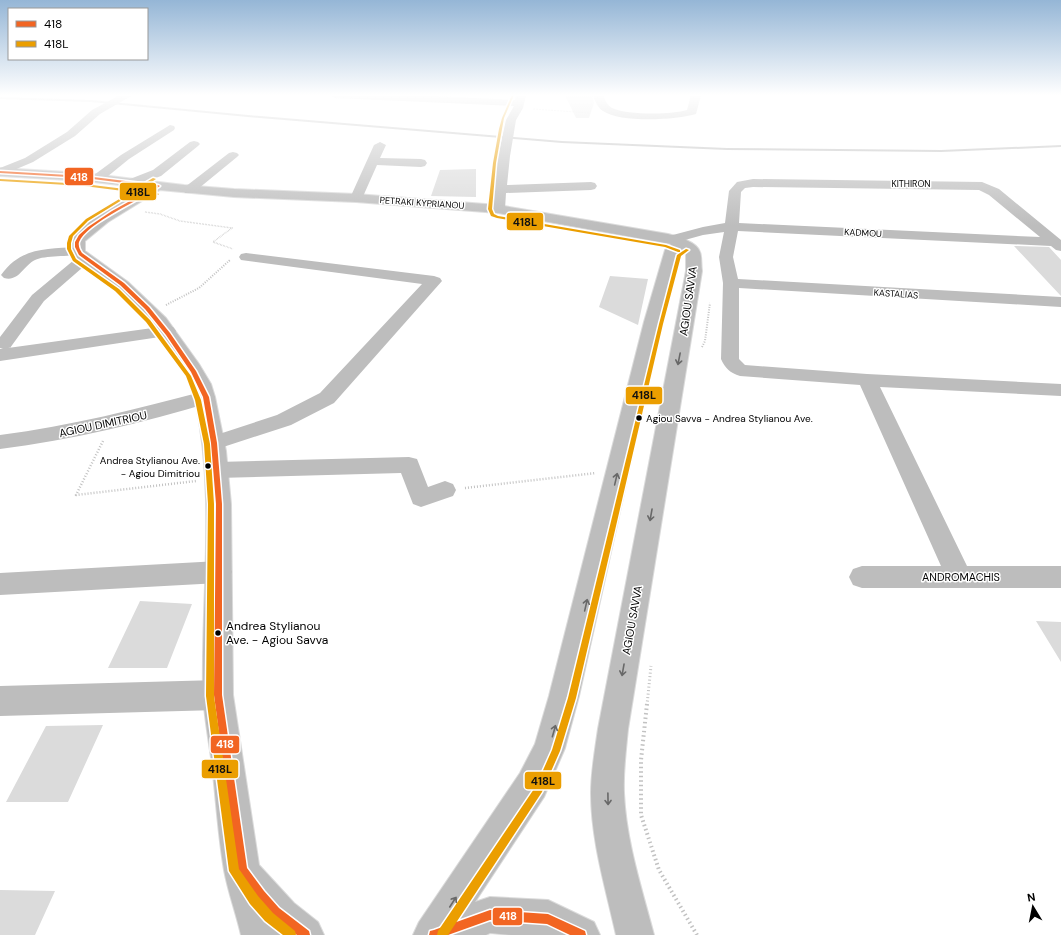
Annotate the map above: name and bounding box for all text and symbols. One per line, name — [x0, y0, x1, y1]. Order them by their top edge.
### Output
legend — [8, 8, 148, 60]
text: 418 — [44, 16, 62, 32]
text: 418L — [44, 36, 69, 52]
line badge: 418 — [64, 167, 94, 186]
text: 418 — [70, 170, 88, 184]
street label: KITHIRON — [891, 178, 931, 190]
line badge: 418L — [119, 182, 157, 201]
text: 418L — [126, 185, 150, 199]
street label: PETRAKI KYPRIANOU — [379, 194, 465, 212]
line badge: 418L — [506, 212, 544, 231]
text: 418L — [513, 215, 537, 229]
street label: KADMOU — [844, 226, 882, 240]
street label: AGIOU SAVVA — [676, 265, 700, 337]
street label: KASTALIAS — [873, 286, 919, 302]
one-way arrow — [675, 353, 683, 366]
line badge: 418L — [625, 386, 663, 405]
text: 418L — [632, 388, 656, 402]
street label: AGIOU DIMITRIOU — [58, 408, 148, 440]
place label: Agiou Savva - Andrea Stylianou Ave. — [646, 412, 813, 425]
marker: Agiou Savva - Andrea Stylianou Ave. — [634, 413, 644, 423]
place label: Andrea Stylianou Ave. - Agiou Dimitriou — [100, 454, 200, 480]
marker: Andrea Stylianou Ave. - Agiou Dimitriou — [203, 461, 213, 471]
one-way arrow — [613, 472, 620, 485]
one-way arrow — [647, 508, 655, 521]
street label: ANDROMACHIS — [922, 570, 1000, 584]
street label: AGIOU SAVVA — [619, 584, 645, 656]
one-way arrow — [583, 599, 591, 612]
place label: Andrea Stylianou Ave. - Agiou Savva — [226, 618, 328, 648]
marker: Andrea Stylianou Ave. - Agiou Savva — [213, 628, 223, 638]
one-way arrow — [619, 664, 627, 677]
one-way arrow — [551, 725, 558, 738]
line badge: 418 — [210, 735, 240, 754]
text: 418 — [216, 737, 234, 751]
line badge: 418L — [201, 759, 239, 779]
text: 418L — [208, 762, 232, 776]
line badge: 418L — [524, 771, 562, 790]
text: 418L — [531, 774, 555, 788]
one-way arrow — [604, 792, 612, 805]
north arrow — [1013, 887, 1053, 927]
text: N — [1026, 890, 1036, 905]
one-way arrow — [449, 897, 457, 908]
line badge: 418 — [492, 907, 523, 926]
text: 418 — [499, 909, 517, 923]

